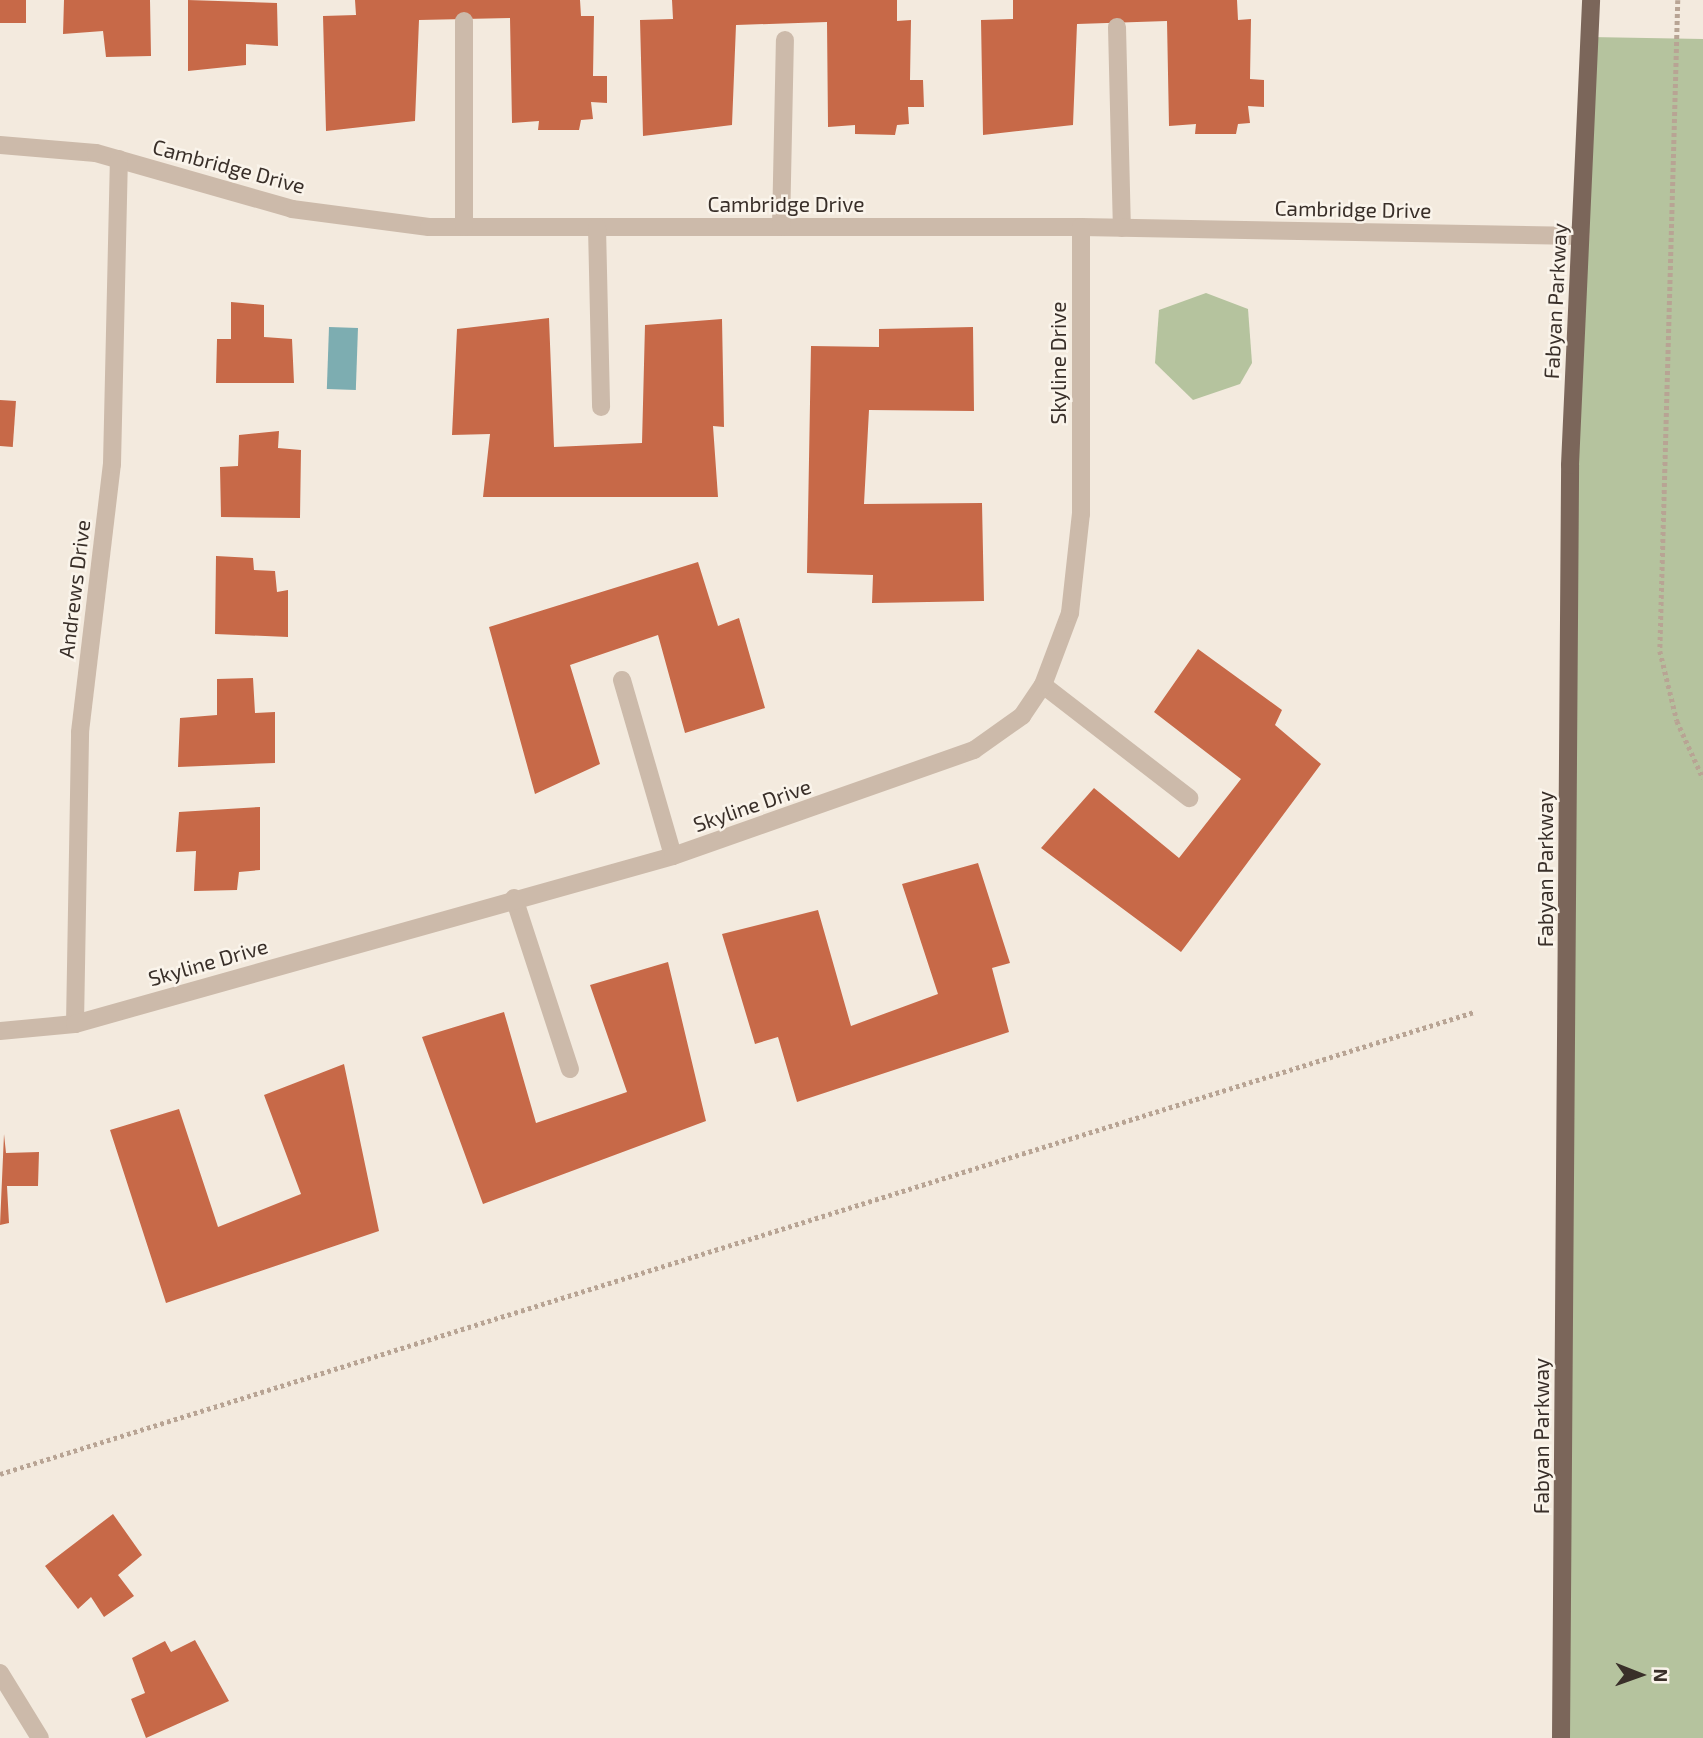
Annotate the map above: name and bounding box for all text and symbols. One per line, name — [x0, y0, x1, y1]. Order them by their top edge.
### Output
street label: Cambridge Drive — [150, 134, 308, 198]
street label: Cambridge Drive — [708, 191, 864, 217]
street label: Cambridge Drive — [1274, 195, 1432, 223]
street label: Fabyan Parkway — [1538, 222, 1572, 380]
street label: Skyline Drive — [1045, 301, 1071, 425]
street label: Andrews Drive — [53, 518, 95, 660]
street label: Skyline Drive — [690, 773, 814, 837]
street label: Fabyan Parkway — [1532, 791, 1558, 947]
street label: Skyline Drive — [145, 933, 271, 991]
street label: Fabyan Parkway — [1528, 1358, 1554, 1514]
north arrow — [1605, 1640, 1675, 1710]
text: N — [1650, 1668, 1673, 1682]

